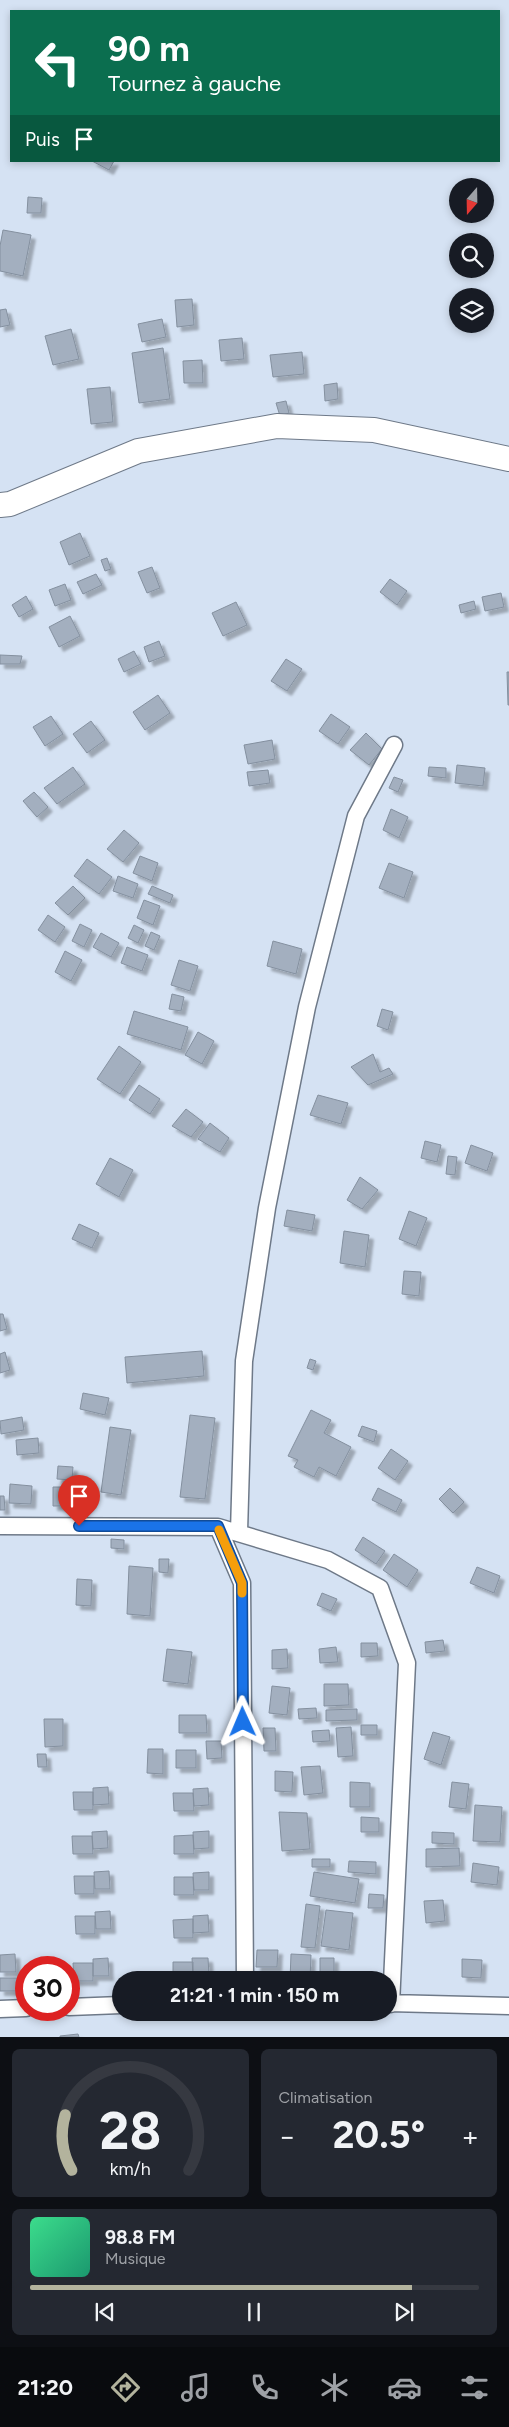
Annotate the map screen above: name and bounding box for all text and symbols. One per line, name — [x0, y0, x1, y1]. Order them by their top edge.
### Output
text: 90 m — [108, 28, 190, 70]
icon: left — [25, 30, 90, 95]
text: Tournez à gauche — [108, 70, 281, 97]
icon: arrive — [70, 125, 98, 153]
text: Puis — [25, 128, 60, 151]
north arrow — [449, 178, 494, 222]
map controls — [449, 178, 494, 333]
button: search — [449, 233, 494, 278]
button: layers — [449, 288, 494, 333]
pin — [58, 1475, 100, 1526]
icon: arrive — [65, 1482, 93, 1510]
position arrow — [216, 1695, 268, 1747]
speed limit sign: 30 — [15, 1956, 80, 2021]
text: 21:21 · 1 min · 150 m — [170, 1984, 339, 2007]
text: Climatisation — [279, 2088, 372, 2107]
text: 28 — [99, 2100, 161, 2162]
text: 20.5° — [333, 2112, 425, 2158]
text: − — [279, 2119, 296, 2153]
text: + — [462, 2119, 479, 2153]
text: km/h — [110, 2158, 151, 2179]
text: 98.8 FM — [105, 2226, 175, 2249]
text: Musique — [105, 2249, 166, 2268]
icon: previous — [91, 2298, 119, 2326]
icon: pause — [240, 2298, 268, 2326]
icon: next — [390, 2298, 418, 2326]
icon: directions — [108, 2370, 143, 2405]
icon: music — [178, 2370, 213, 2405]
icon: phone — [247, 2370, 282, 2405]
icon: climate — [317, 2370, 352, 2405]
icon: car — [387, 2370, 422, 2405]
icon: filters — [457, 2370, 492, 2405]
text: 21:20 — [17, 2374, 73, 2401]

